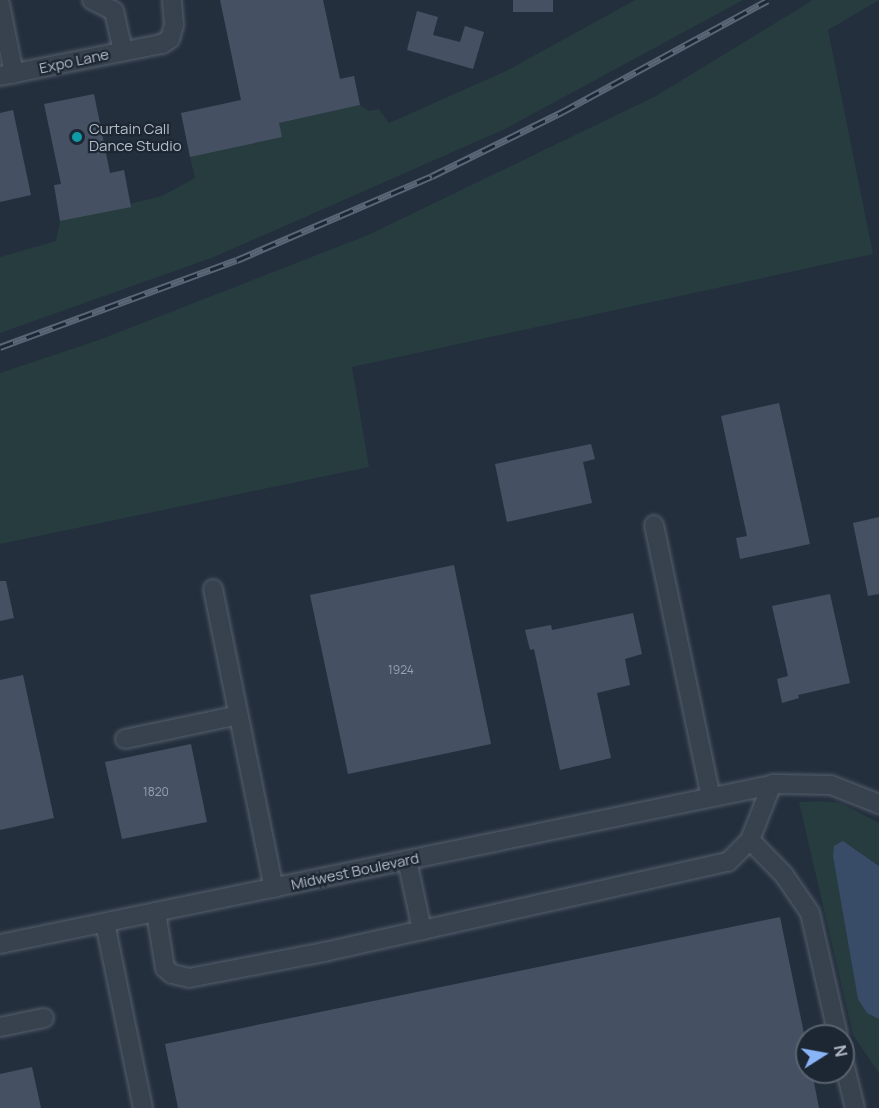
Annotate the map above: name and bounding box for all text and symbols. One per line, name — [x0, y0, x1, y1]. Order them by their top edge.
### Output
street label: Expo Lane — [37, 45, 111, 77]
place label: Curtain Call Dance Studio — [89, 119, 182, 154]
marker: Curtain Call Dance Studio — [70, 130, 84, 144]
house number: 1924 — [388, 663, 414, 677]
house number: 1820 — [143, 785, 169, 799]
street label: Midwest Boulevard — [289, 849, 421, 893]
north arrow — [795, 1024, 855, 1084]
text: N — [829, 1043, 853, 1059]

